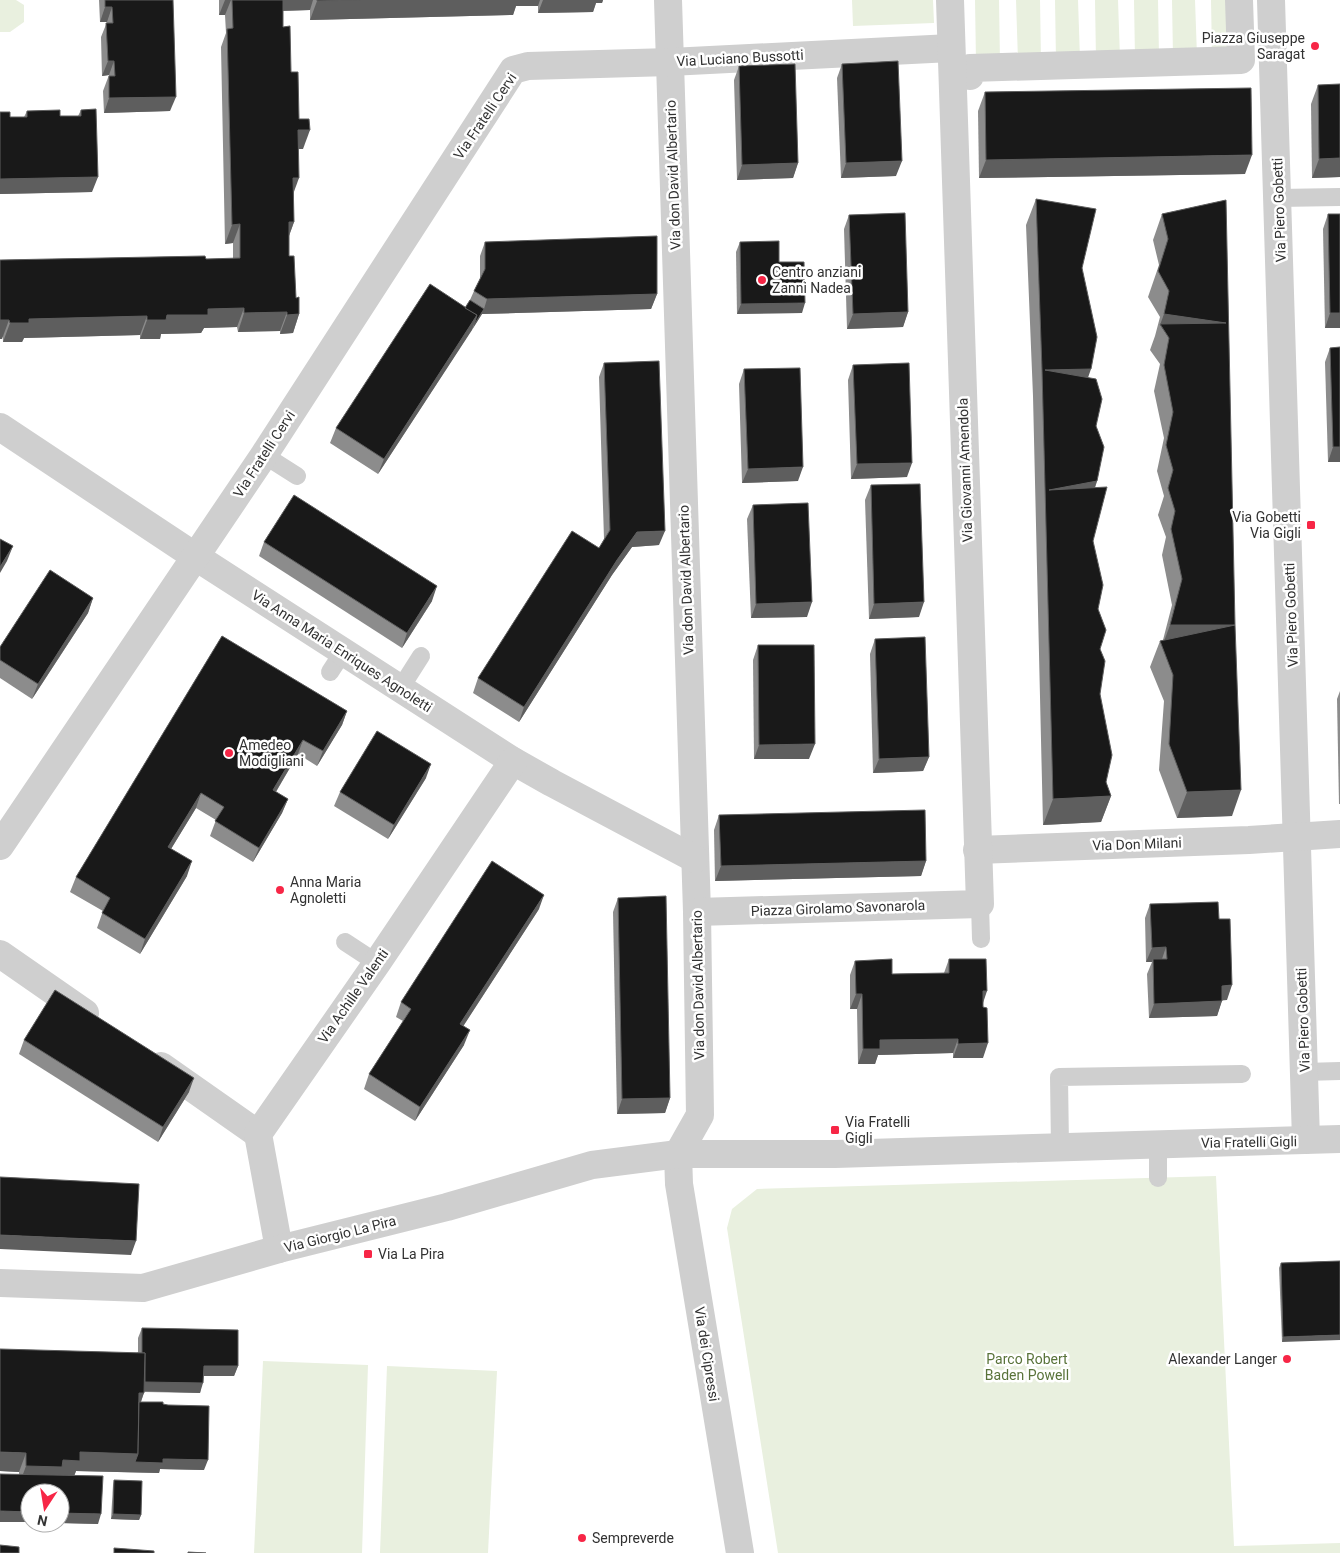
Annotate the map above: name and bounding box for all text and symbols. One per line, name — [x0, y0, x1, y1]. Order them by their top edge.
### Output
place label: Piazza Giuseppe Saragat — [1202, 30, 1305, 62]
marker: Piazza Giuseppe Saragat — [1309, 40, 1321, 52]
street label: Via Luciano Bussotti — [676, 47, 804, 69]
street label: Via Fratelli Cervi — [450, 70, 520, 162]
street label: Via don David Albertario — [662, 100, 684, 250]
street label: Via Piero Gobetti — [1269, 157, 1289, 263]
place label: Centro anziani Zanni Nadea — [772, 264, 861, 296]
marker: Centro anziani Zanni Nadea — [756, 274, 768, 286]
street label: Via Giovanni Amendola — [954, 398, 976, 542]
street label: Via Fratelli Cervi — [230, 408, 298, 500]
street label: Via don David Albertario — [675, 505, 697, 655]
place label: Via Gobetti Via Gigli — [1232, 509, 1301, 541]
marker: Via Gobetti Via Gigli — [1305, 519, 1317, 531]
street label: Via Piero Gobetti — [1281, 562, 1301, 668]
street label: Via Anna Maria Enriques Agnoletti — [249, 587, 435, 715]
place label: Amedeo Modigliani — [239, 737, 304, 769]
marker: Amedeo Modigliani — [223, 747, 235, 759]
street label: Via Don Milani — [1092, 834, 1182, 854]
place label: Anna Maria Agnoletti — [290, 874, 361, 906]
marker: Anna Maria Agnoletti — [274, 884, 286, 896]
street label: Piazza Girolamo Savonarola — [750, 897, 926, 919]
street label: Via don David Albertario — [689, 910, 707, 1060]
street label: Via Achille Valenti — [314, 946, 392, 1046]
street label: Via Piero Gobetti — [1293, 967, 1313, 1073]
place label: Via Fratelli Gigli — [845, 1114, 910, 1146]
marker: Via Fratelli Gigli — [829, 1124, 841, 1136]
street label: Via Fratelli Gigli — [1201, 1133, 1297, 1151]
street label: Via Giorgio La Pira — [282, 1212, 398, 1256]
place label: Via La Pira — [378, 1246, 444, 1262]
marker: Via La Pira — [362, 1248, 374, 1260]
street label: Via dei Cipressi — [692, 1305, 722, 1403]
park label: Parco Robert Baden Powell — [985, 1351, 1069, 1383]
place label: Alexander Langer — [1168, 1351, 1277, 1367]
marker: Alexander Langer — [1281, 1353, 1293, 1365]
north arrow — [20, 1483, 70, 1533]
text: N — [36, 1512, 49, 1530]
place label: Sempreverde — [592, 1530, 674, 1546]
marker: Sempreverde — [576, 1532, 588, 1544]

